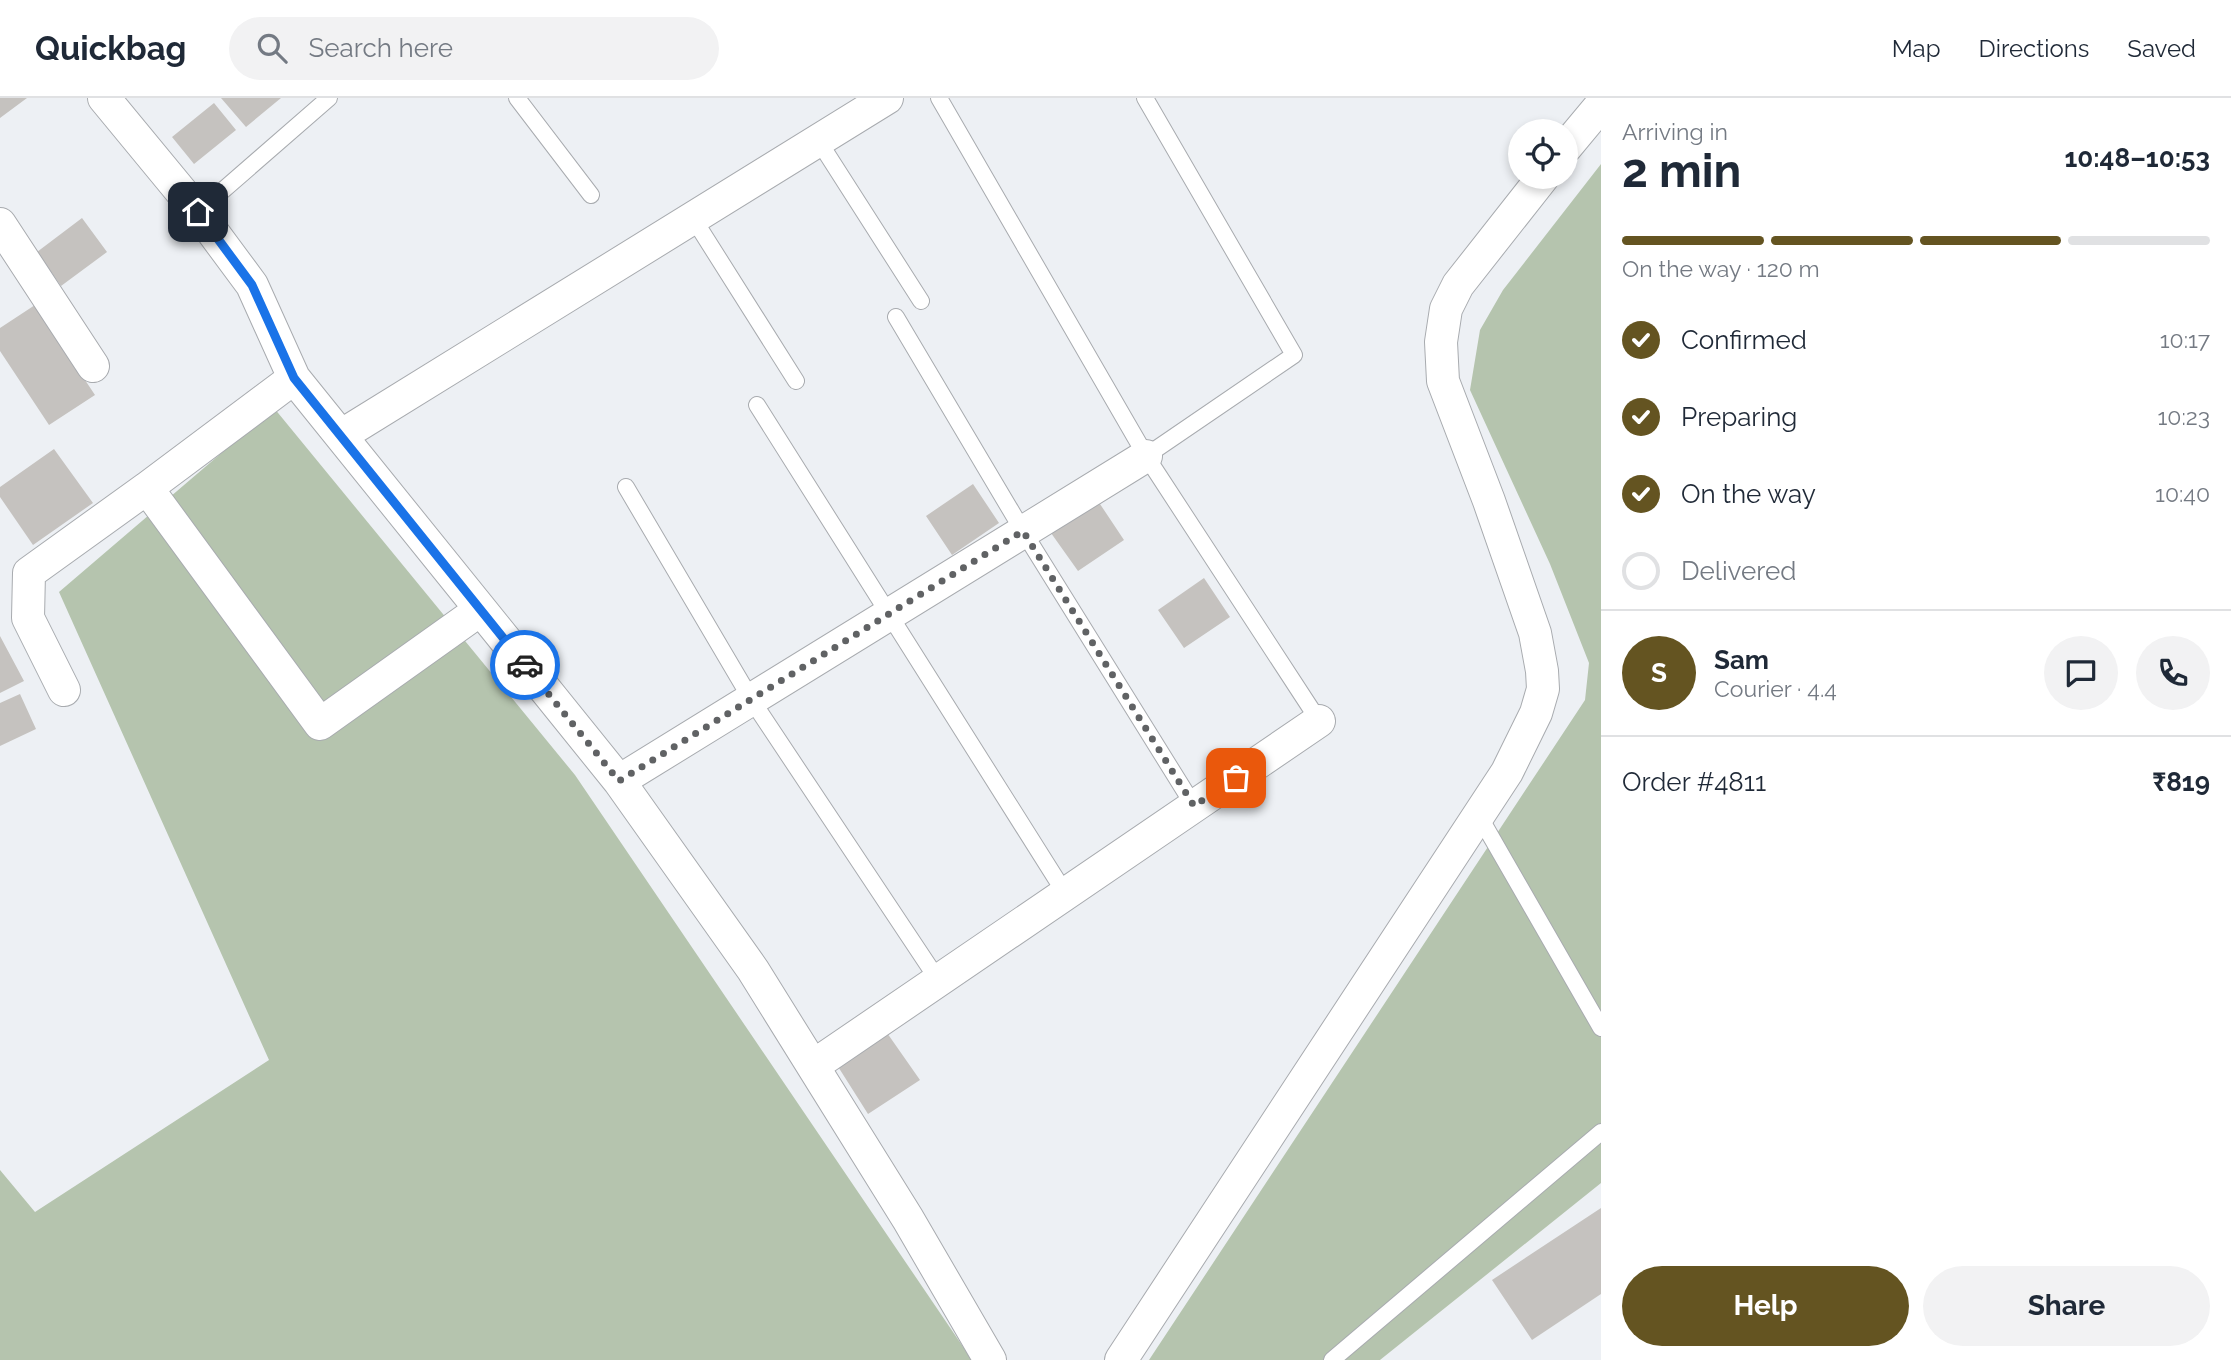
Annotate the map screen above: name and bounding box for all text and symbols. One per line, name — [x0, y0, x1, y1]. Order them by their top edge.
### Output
search box — [229, 17, 719, 80]
text: Quickbag — [35, 29, 187, 68]
icon: search — [253, 29, 291, 67]
text: Search here — [309, 33, 453, 63]
text: Map — [1892, 34, 1941, 63]
text: Directions — [1979, 34, 2089, 63]
text: Saved — [2127, 34, 2196, 63]
text: Arriving in — [1622, 118, 1728, 145]
map controls — [1508, 119, 1578, 189]
button: locate — [1508, 119, 1578, 189]
text: 10:48–10:53 — [2064, 143, 2210, 173]
text: 2 min — [1622, 144, 1741, 198]
pin — [168, 182, 228, 242]
icon: home — [179, 193, 217, 231]
text: On the way · 120 m — [1622, 255, 1820, 282]
icon: check — [1622, 321, 1660, 359]
text: Confirmed — [1681, 325, 1807, 355]
text: 10:17 — [2160, 326, 2210, 353]
icon: check — [1622, 398, 1660, 436]
text: Preparing — [1681, 402, 1797, 432]
text: 10:23 — [2157, 403, 2210, 430]
icon: check — [1622, 475, 1660, 513]
text: On the way — [1681, 479, 1816, 509]
text: 10:40 — [2155, 480, 2210, 507]
text: Delivered — [1681, 556, 1796, 586]
courier — [490, 630, 560, 700]
button: chat — [2044, 636, 2118, 710]
button: phone — [2136, 636, 2210, 710]
text: Sam — [1714, 645, 1769, 675]
icon: car — [506, 646, 544, 684]
text: S — [1651, 658, 1667, 688]
text: Courier · 4.4 — [1714, 675, 1837, 702]
pin — [1206, 748, 1266, 808]
icon: bag — [1217, 759, 1255, 797]
text: Order #4811 — [1622, 767, 1766, 797]
text: ₹819 — [2152, 767, 2210, 797]
button: Help — [1622, 1266, 1909, 1346]
button: Share — [1923, 1266, 2210, 1346]

